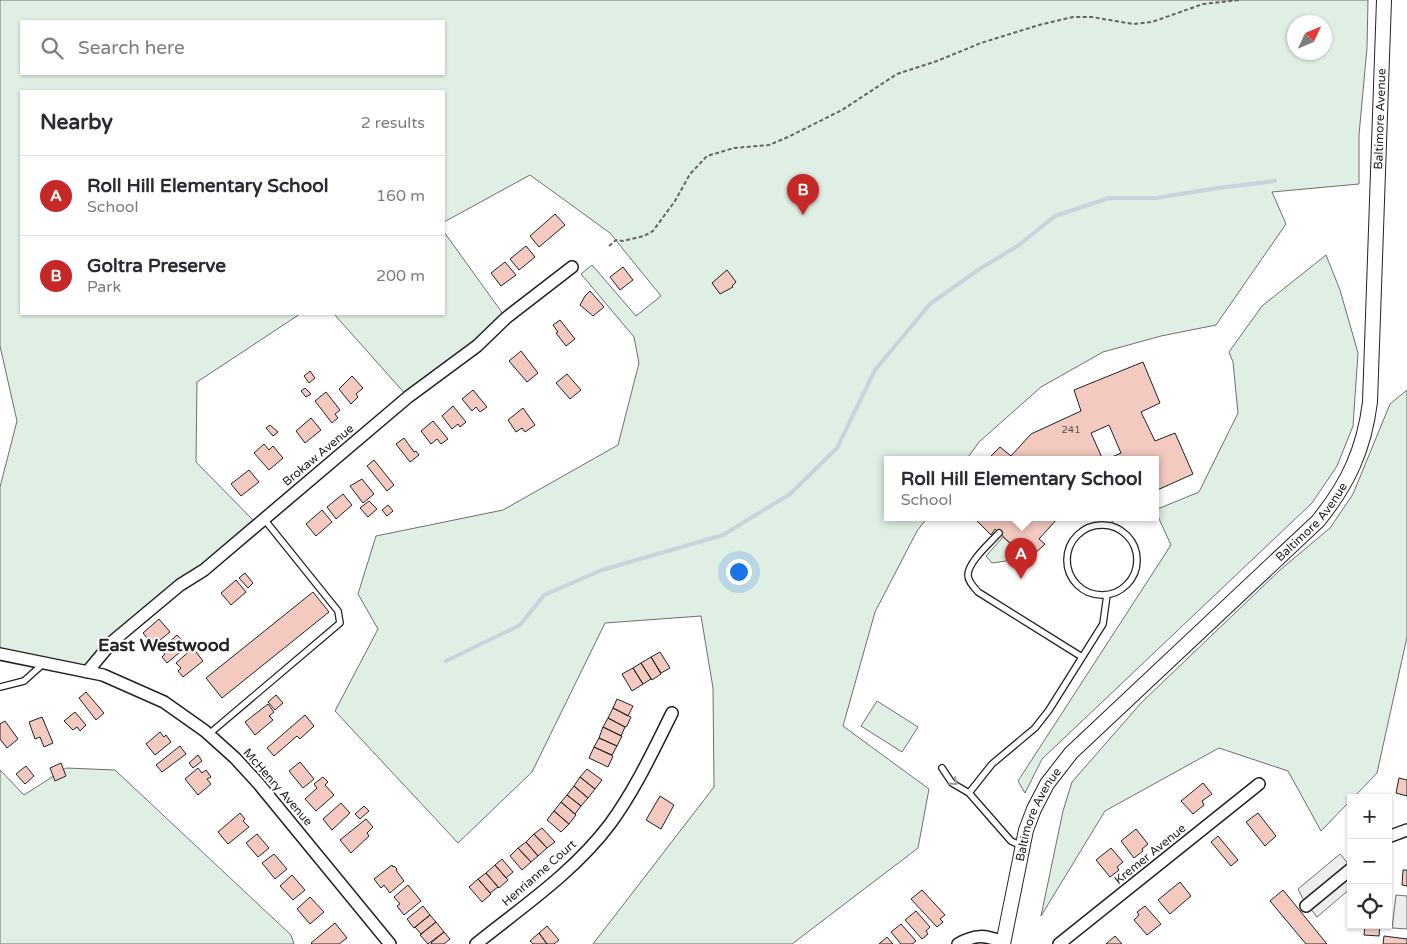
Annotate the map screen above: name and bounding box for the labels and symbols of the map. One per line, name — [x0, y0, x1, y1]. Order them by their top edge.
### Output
north arrow — [1287, 15, 1332, 60]
street label: Baltimore Avenue — [1371, 68, 1389, 170]
pin: B — [787, 174, 819, 215]
street label: Brokaw Avenue — [280, 421, 357, 489]
house number: 241 — [1062, 424, 1080, 436]
street label: Baltimore Avenue — [1273, 480, 1350, 564]
pin: A — [1005, 538, 1037, 579]
your location — [726, 559, 752, 585]
district label: East Westwood — [98, 634, 230, 656]
street label: McHenry Avenue — [241, 745, 316, 829]
street label: Baltimore Avenue — [1013, 765, 1064, 863]
one-way arrow — [948, 776, 957, 785]
street label: Kremer Avenue — [1112, 821, 1189, 887]
street label: Henrianne Court — [499, 837, 579, 909]

